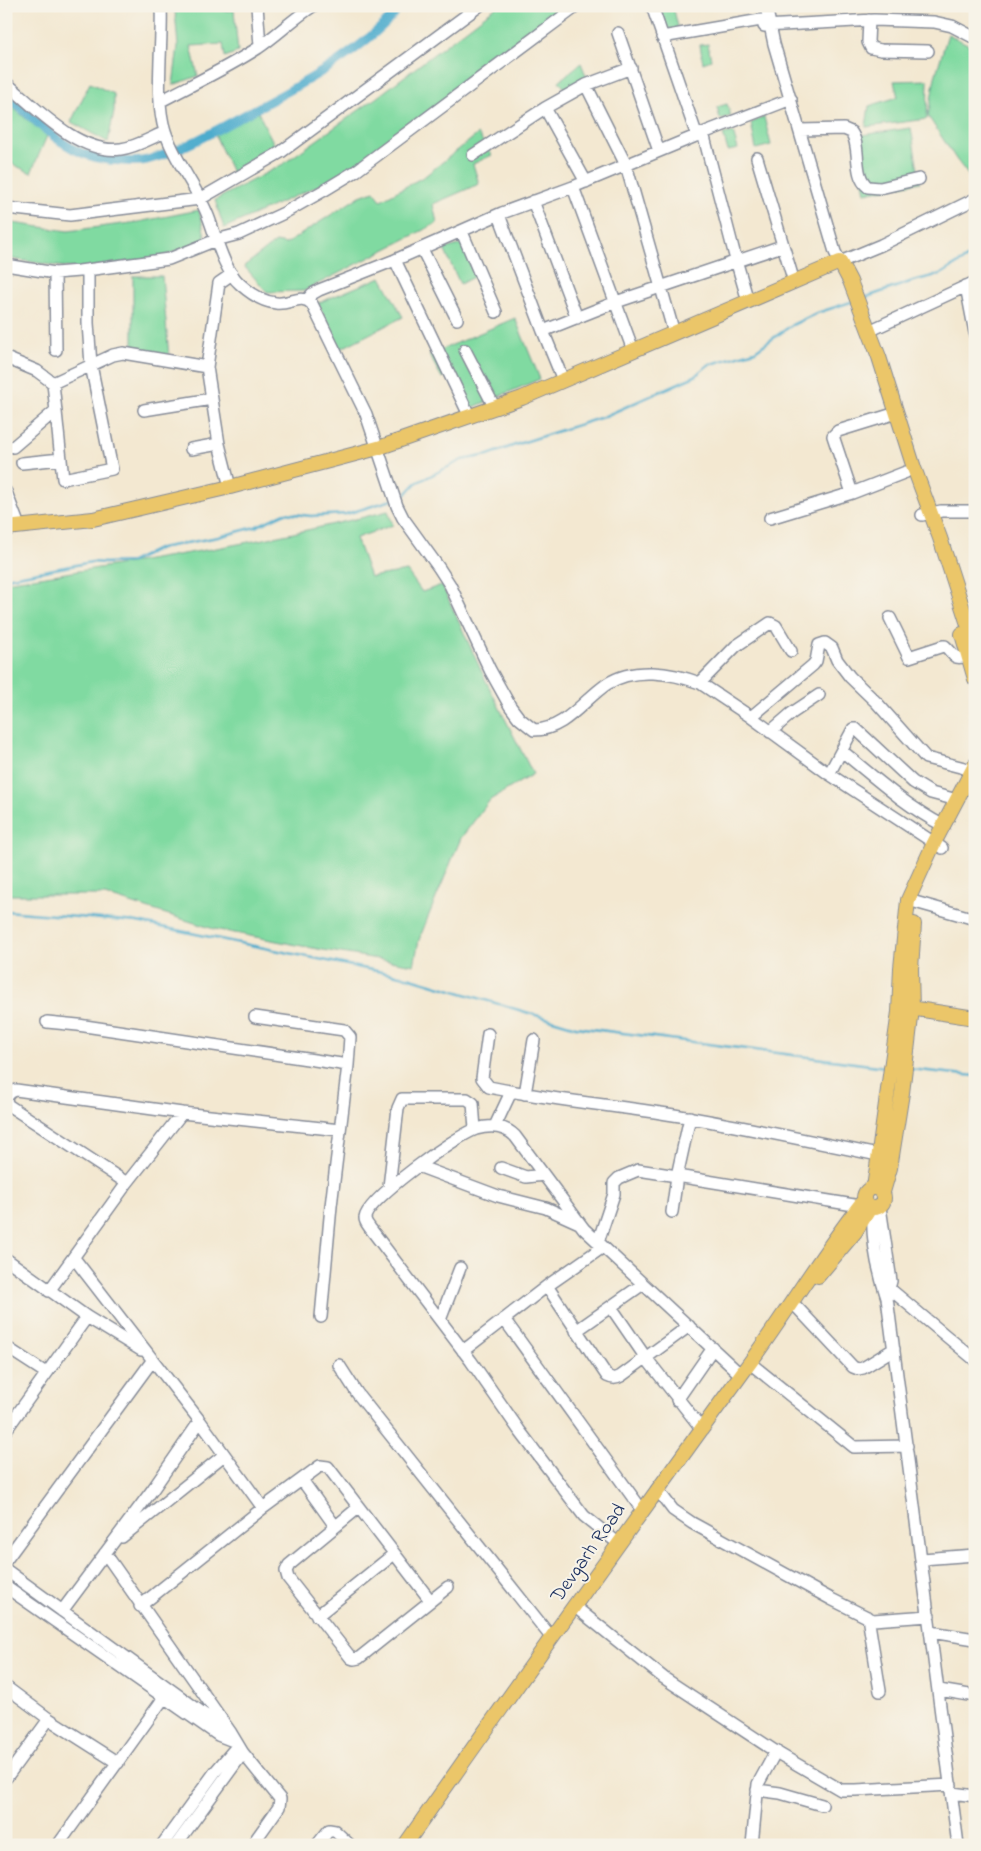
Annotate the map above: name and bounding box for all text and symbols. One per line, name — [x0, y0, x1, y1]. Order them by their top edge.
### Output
street label: Devgarh Road — [544, 1498, 635, 1610]

